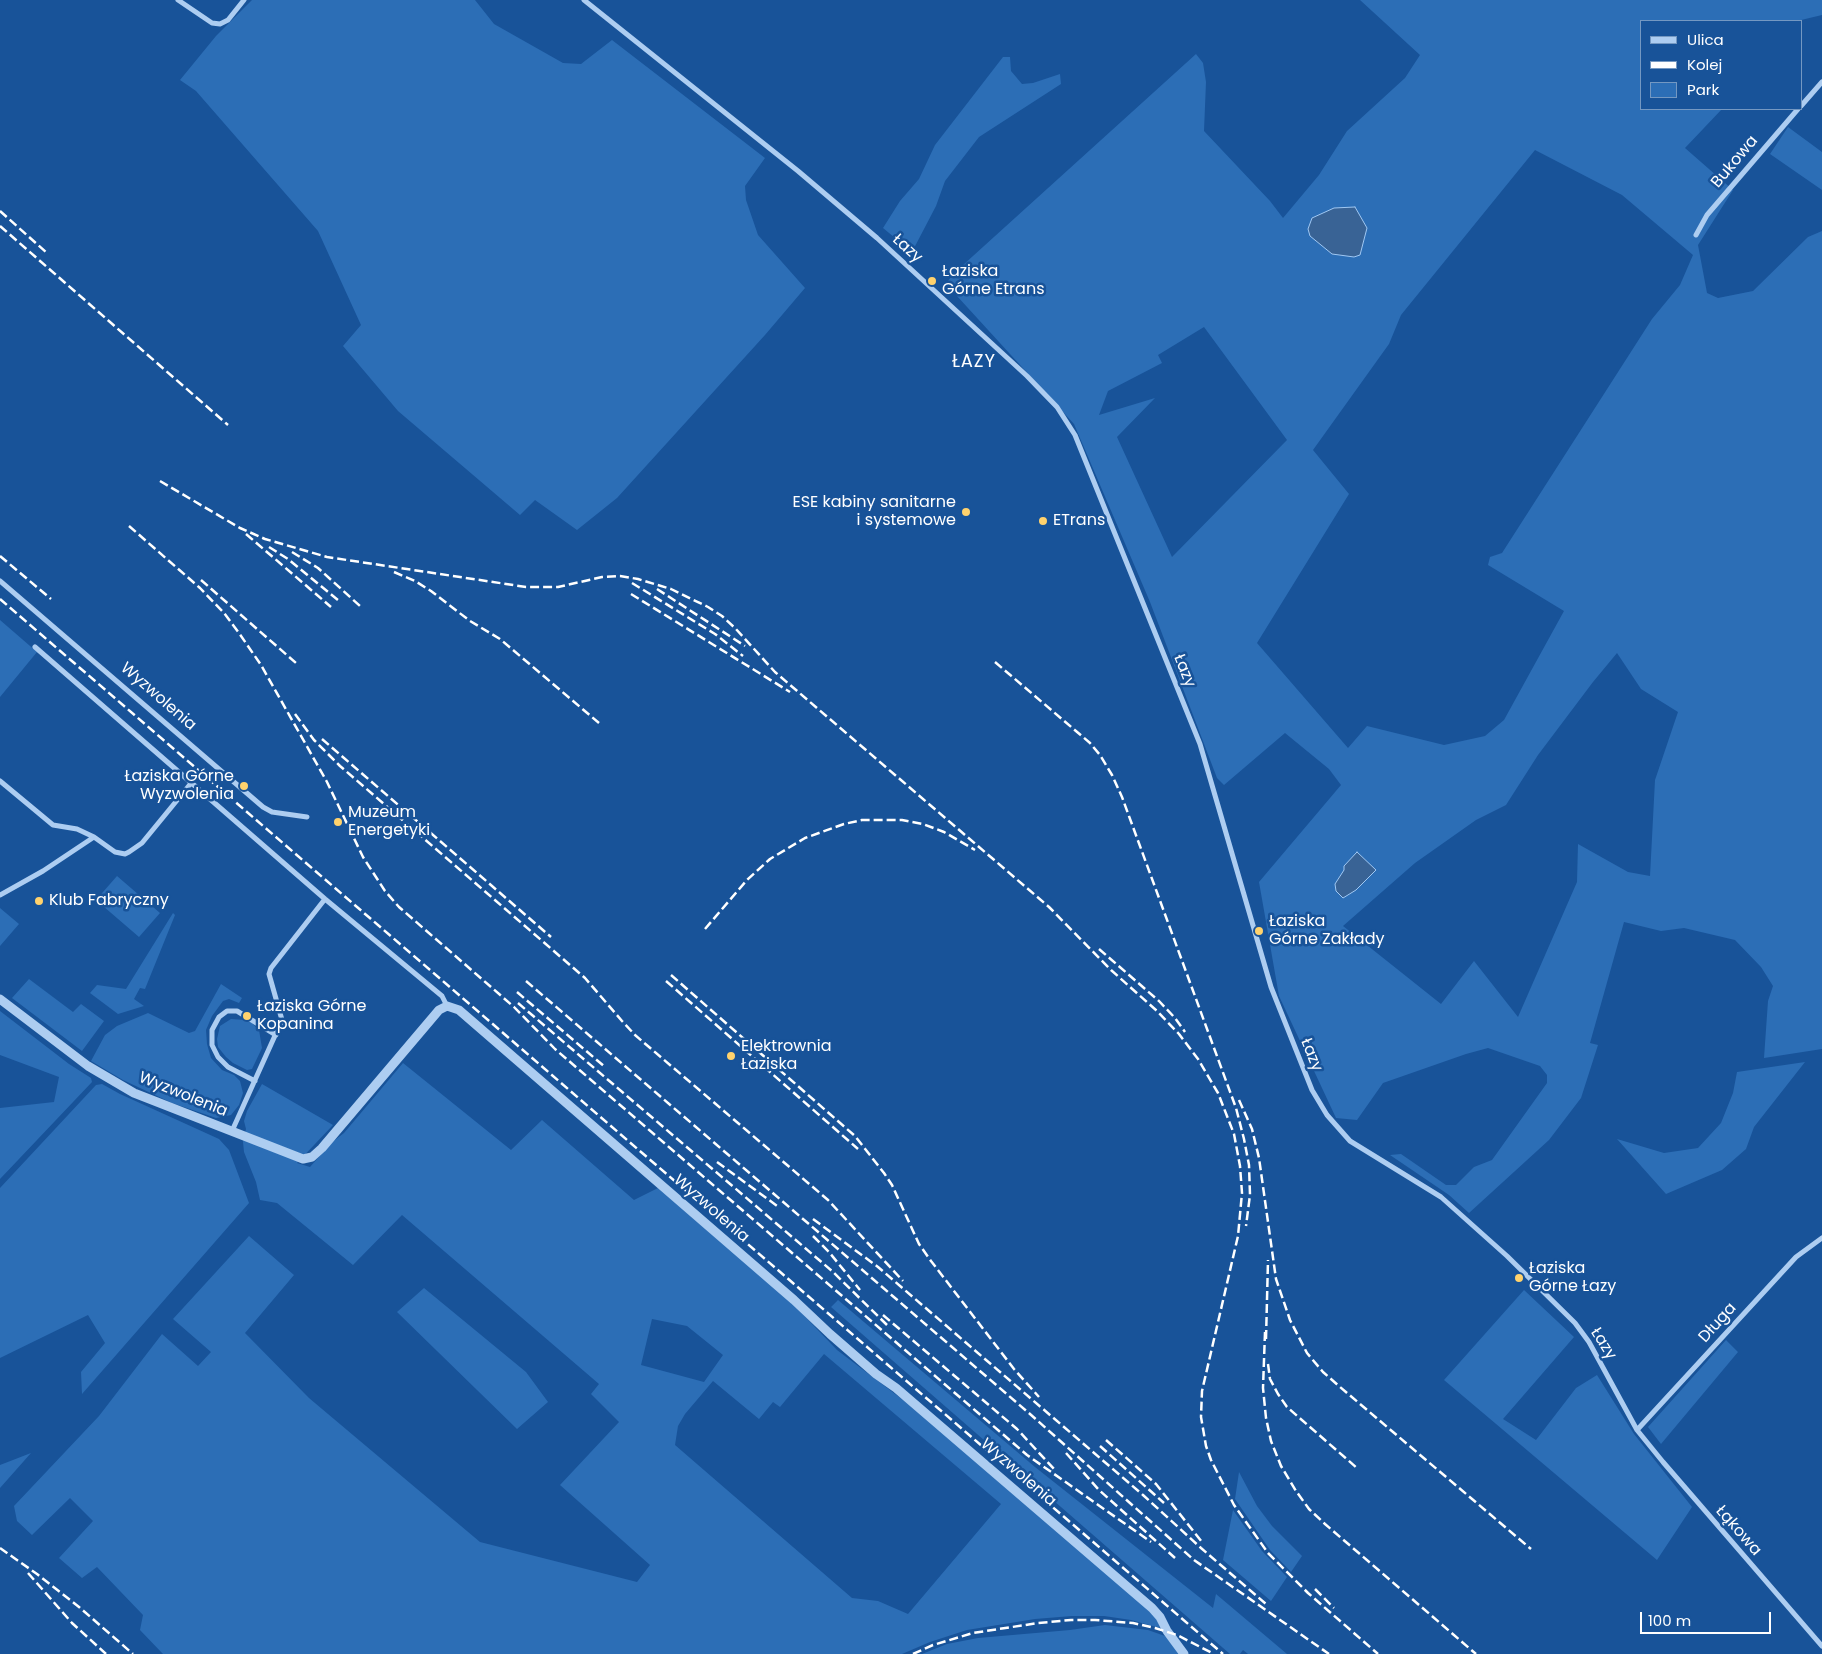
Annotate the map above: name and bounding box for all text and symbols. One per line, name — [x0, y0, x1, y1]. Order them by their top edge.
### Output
legend — [1640, 20, 1802, 110]
text: Ulica — [1687, 29, 1724, 50]
text: Kolej — [1687, 54, 1722, 75]
text: Park — [1687, 79, 1719, 100]
street label: Bukowa — [1708, 132, 1762, 192]
street label: Łazy — [888, 230, 926, 268]
place label: Łaziska Górne Etrans — [942, 262, 1044, 300]
marker: Łaziska Górne Etrans — [926, 275, 938, 287]
district label: ŁAZY — [951, 351, 997, 373]
place label: ESE kabiny sanitarne i systemowe — [792, 493, 956, 531]
marker: ESE kabiny sanitarne i systemowe — [960, 506, 972, 518]
place label: ETrans — [1053, 511, 1105, 531]
marker: ETrans — [1037, 515, 1049, 527]
street label: Łazy — [1169, 652, 1199, 690]
street label: Wyzwolenia — [116, 659, 200, 735]
place label: Łaziska Górne Wyzwolenia — [124, 767, 234, 805]
marker: Łaziska Górne Wyzwolenia — [238, 780, 250, 792]
place label: Muzeum Energetyki — [348, 803, 430, 841]
marker: Muzeum Energetyki — [332, 816, 344, 828]
place label: Klub Fabryczny — [49, 891, 169, 911]
marker: Klub Fabryczny — [33, 895, 45, 907]
place label: Łaziska Górne Zakłady — [1269, 912, 1384, 950]
marker: Łaziska Górne Zakłady — [1253, 925, 1265, 937]
place label: Łaziska Górne Kopanina — [257, 997, 367, 1035]
marker: Łaziska Górne Kopanina — [241, 1010, 253, 1022]
street label: Łazy — [1296, 1036, 1326, 1074]
place label: Elektrownia Łaziska — [741, 1037, 831, 1075]
marker: Elektrownia Łaziska — [725, 1050, 737, 1062]
street label: Wyzwolenia — [136, 1068, 230, 1122]
street label: Wyzwolenia — [669, 1171, 753, 1247]
place label: Łaziska Górne Łazy — [1529, 1259, 1616, 1297]
marker: Łaziska Górne Łazy — [1513, 1272, 1525, 1284]
street label: Długa — [1695, 1299, 1741, 1347]
street label: Łazy — [1586, 1324, 1620, 1364]
street label: Wyzwolenia — [976, 1435, 1060, 1511]
street label: Łąkowa — [1711, 1502, 1765, 1560]
scale bar — [1642, 1602, 1773, 1634]
text: 100 m — [1648, 1610, 1691, 1631]

